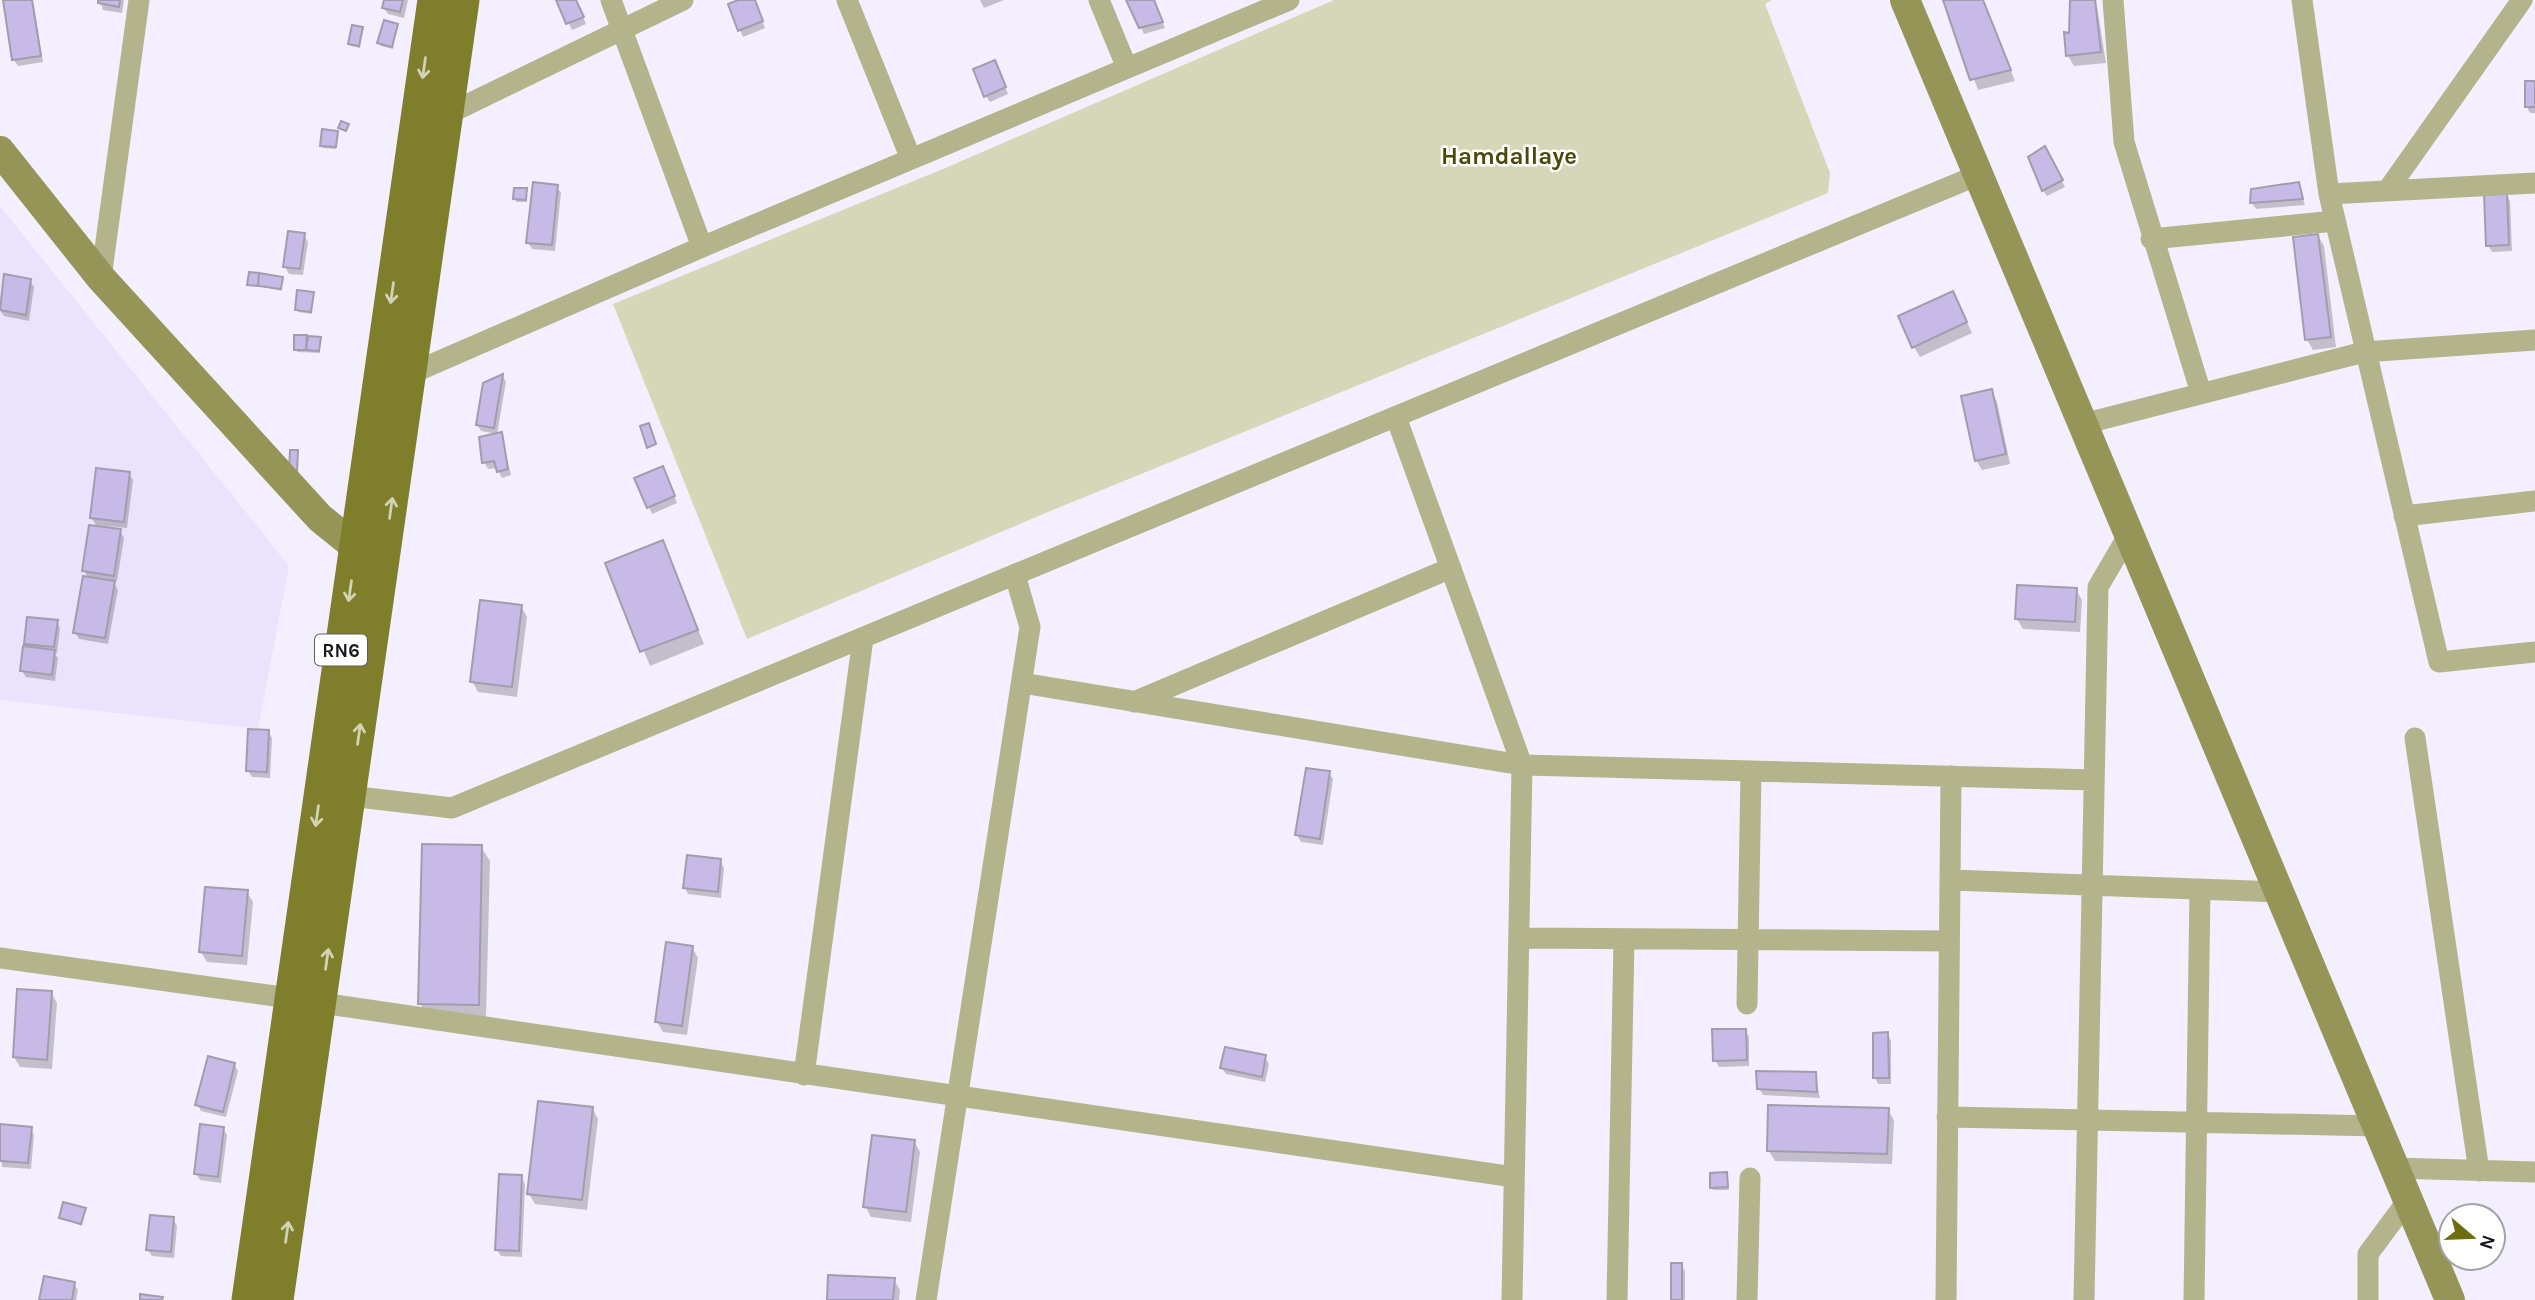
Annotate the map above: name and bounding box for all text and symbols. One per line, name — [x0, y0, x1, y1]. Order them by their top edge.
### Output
one-way arrow — [417, 56, 430, 78]
district label: Hamdallaye — [1441, 142, 1577, 170]
one-way arrow — [386, 281, 399, 304]
one-way arrow — [385, 498, 398, 520]
one-way arrow — [343, 579, 356, 602]
road number: RN6 — [315, 635, 367, 666]
one-way arrow — [353, 723, 366, 745]
one-way arrow — [310, 804, 323, 827]
one-way arrow — [321, 948, 334, 971]
north arrow — [2437, 1202, 2507, 1272]
one-way arrow — [281, 1222, 294, 1244]
text: N — [2475, 1232, 2500, 1252]

